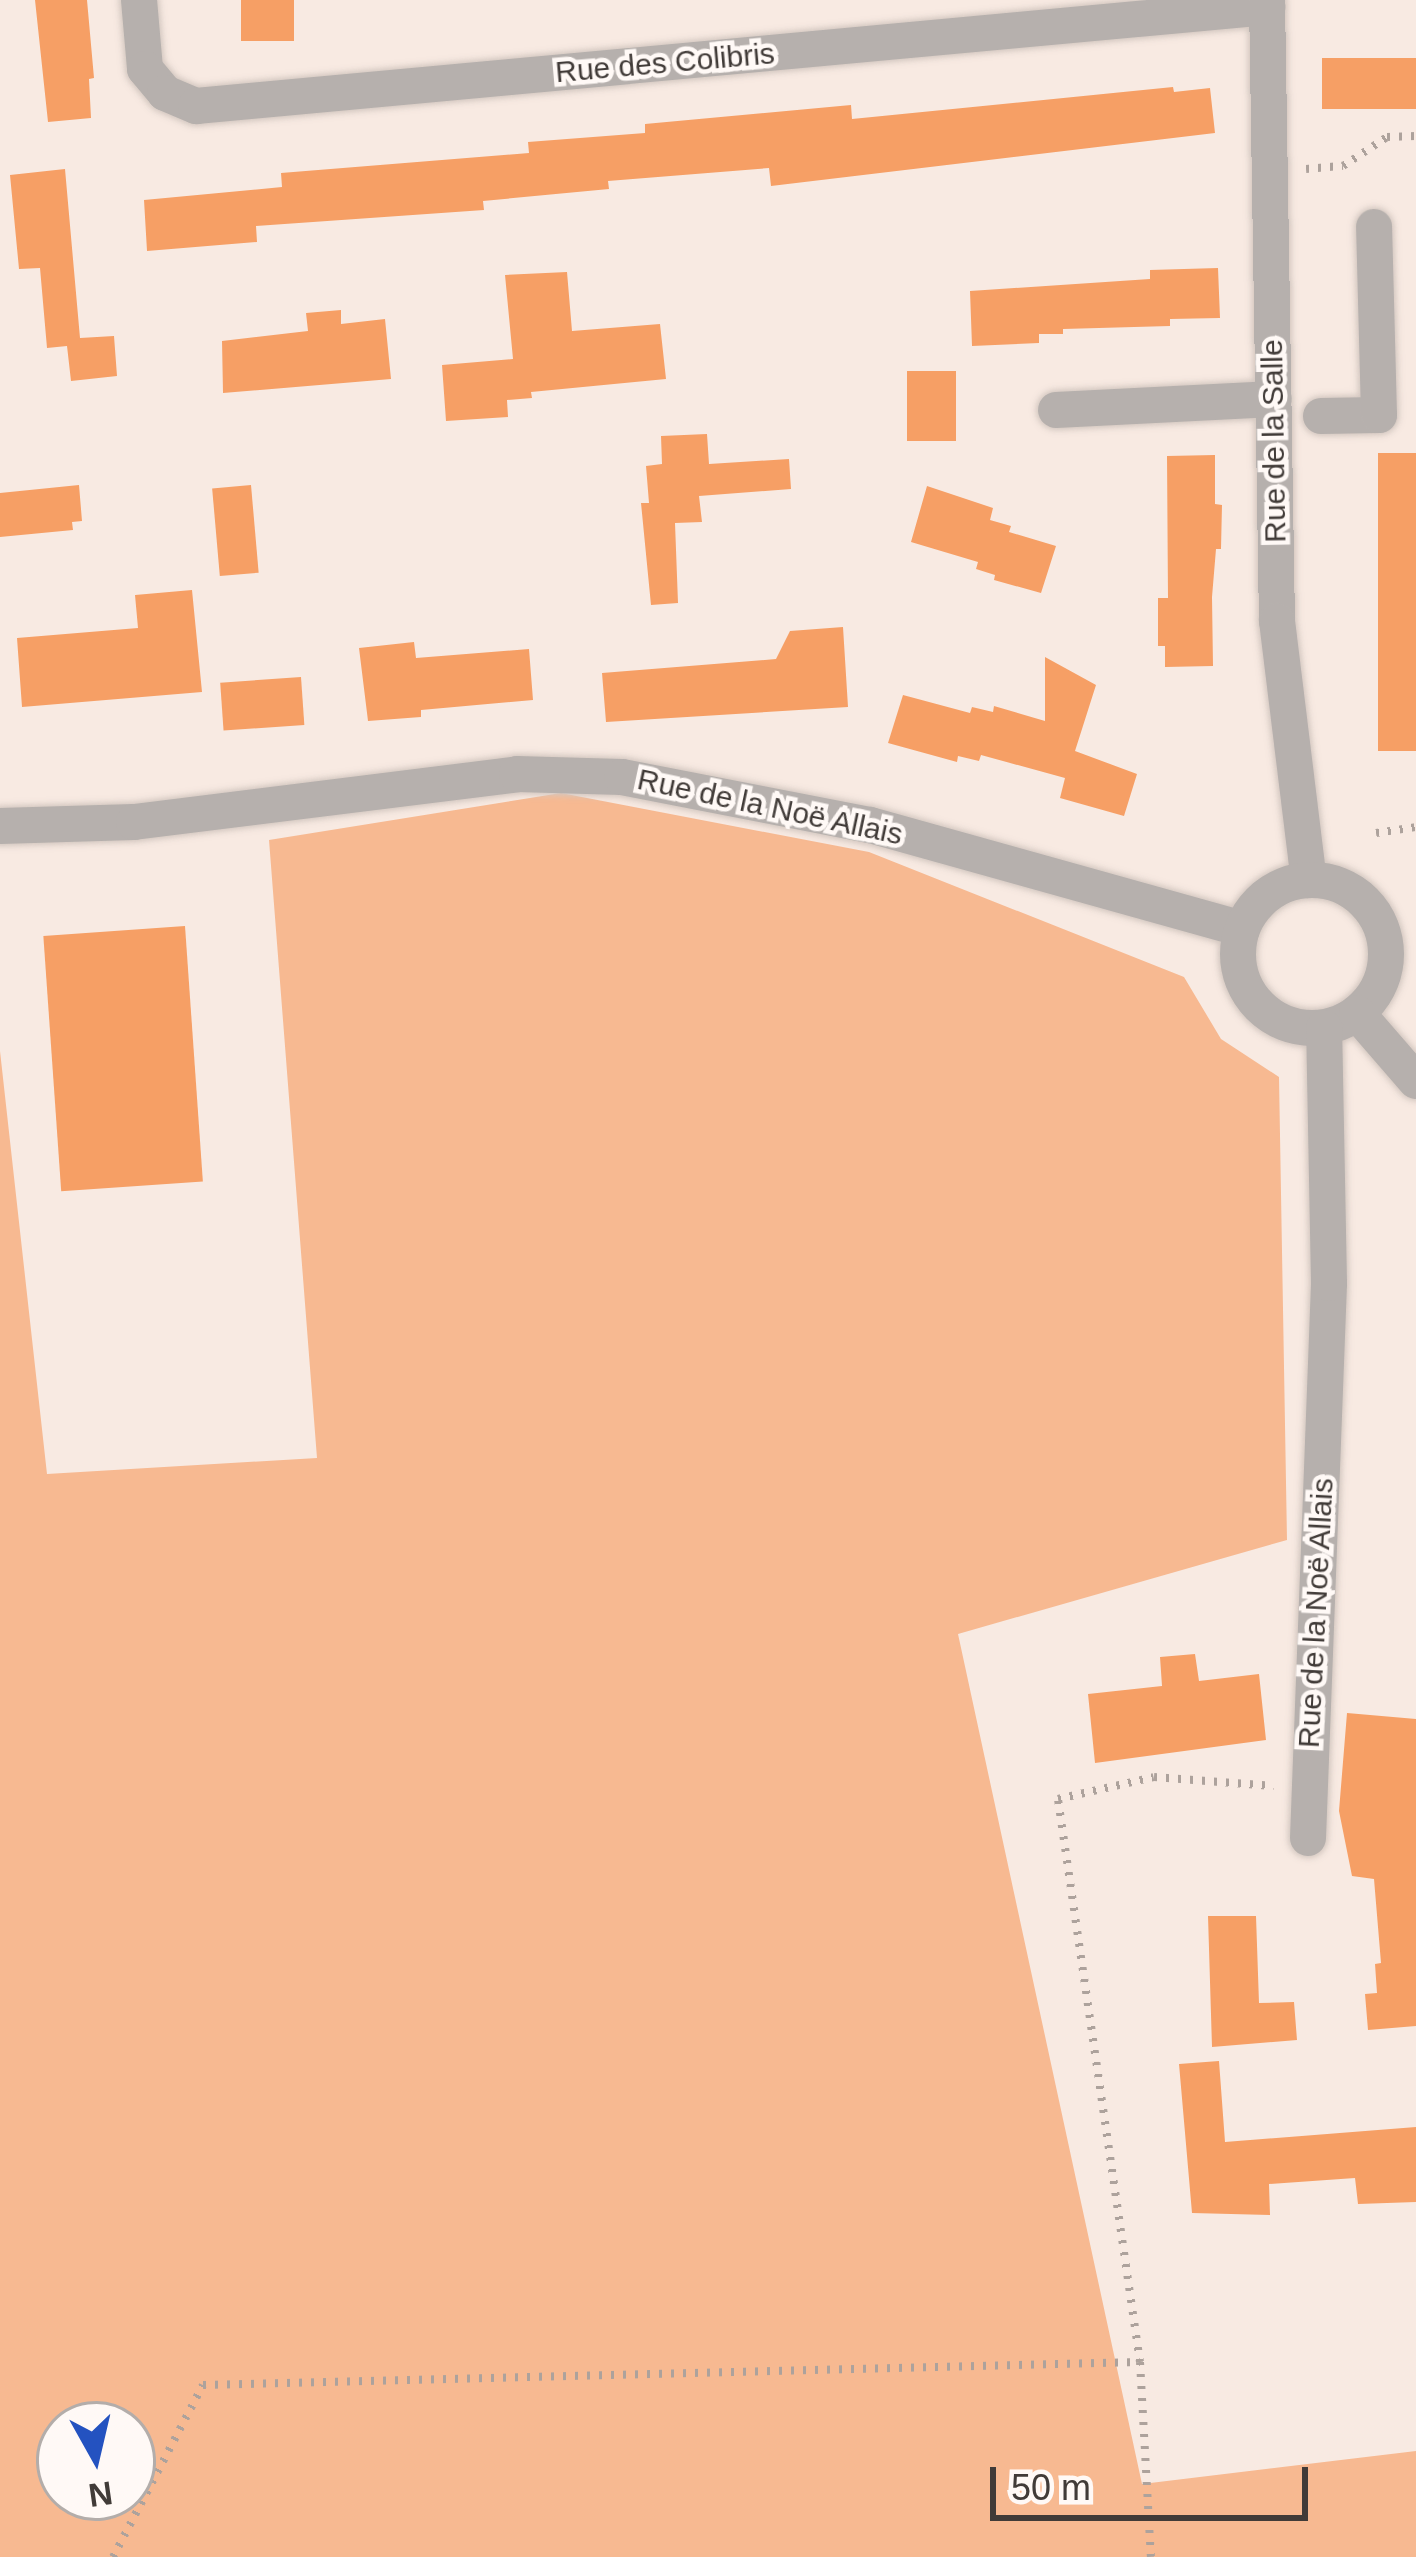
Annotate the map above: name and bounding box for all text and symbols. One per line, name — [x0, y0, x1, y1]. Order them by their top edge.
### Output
street label: Rue des Colibris — [554, 35, 776, 91]
street label: Rue de la Salle — [1254, 339, 1294, 543]
street label: Rue de la Noë Allais — [633, 761, 907, 853]
street label: Rue de la Noë Allais — [1291, 1476, 1341, 1750]
north arrow — [36, 2401, 156, 2521]
scale bar — [996, 2443, 1314, 2517]
text: 50 m — [1011, 2467, 1091, 2508]
text: N — [86, 2474, 115, 2514]

